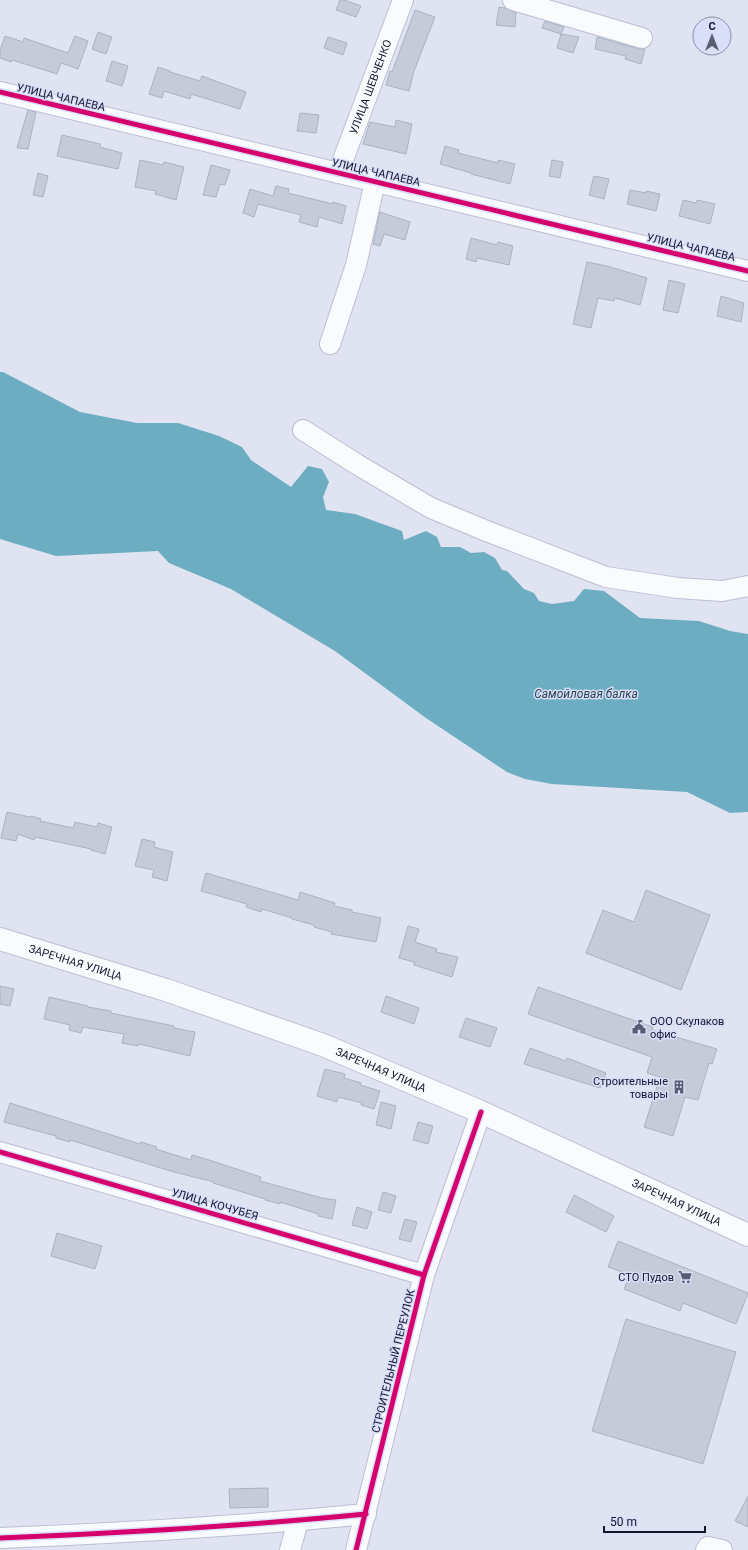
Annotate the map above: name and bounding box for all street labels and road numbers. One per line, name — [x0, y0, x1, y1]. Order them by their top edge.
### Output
street label: УЛИЦА ШЕВЧЕНКО — [347, 38, 394, 136]
street label: УЛИЦА ЧАПАЕВА — [15, 81, 107, 114]
street label: УЛИЦА ЧАПАЕВА — [330, 156, 422, 189]
street label: УЛИЦА ЧАПАЕВА — [645, 231, 737, 264]
street label: ЗАРЕЧНАЯ УЛИЦА — [27, 942, 124, 983]
street label: ЗАРЕЧНАЯ УЛИЦА — [334, 1045, 429, 1095]
street label: ЗАРЕЧНАЯ УЛИЦА — [630, 1176, 724, 1229]
street label: УЛИЦА КОЧУБЕЯ — [170, 1186, 260, 1223]
street label: СТРОИТЕЛЬНЫЙ ПЕРЕУЛОК — [369, 1287, 418, 1434]

